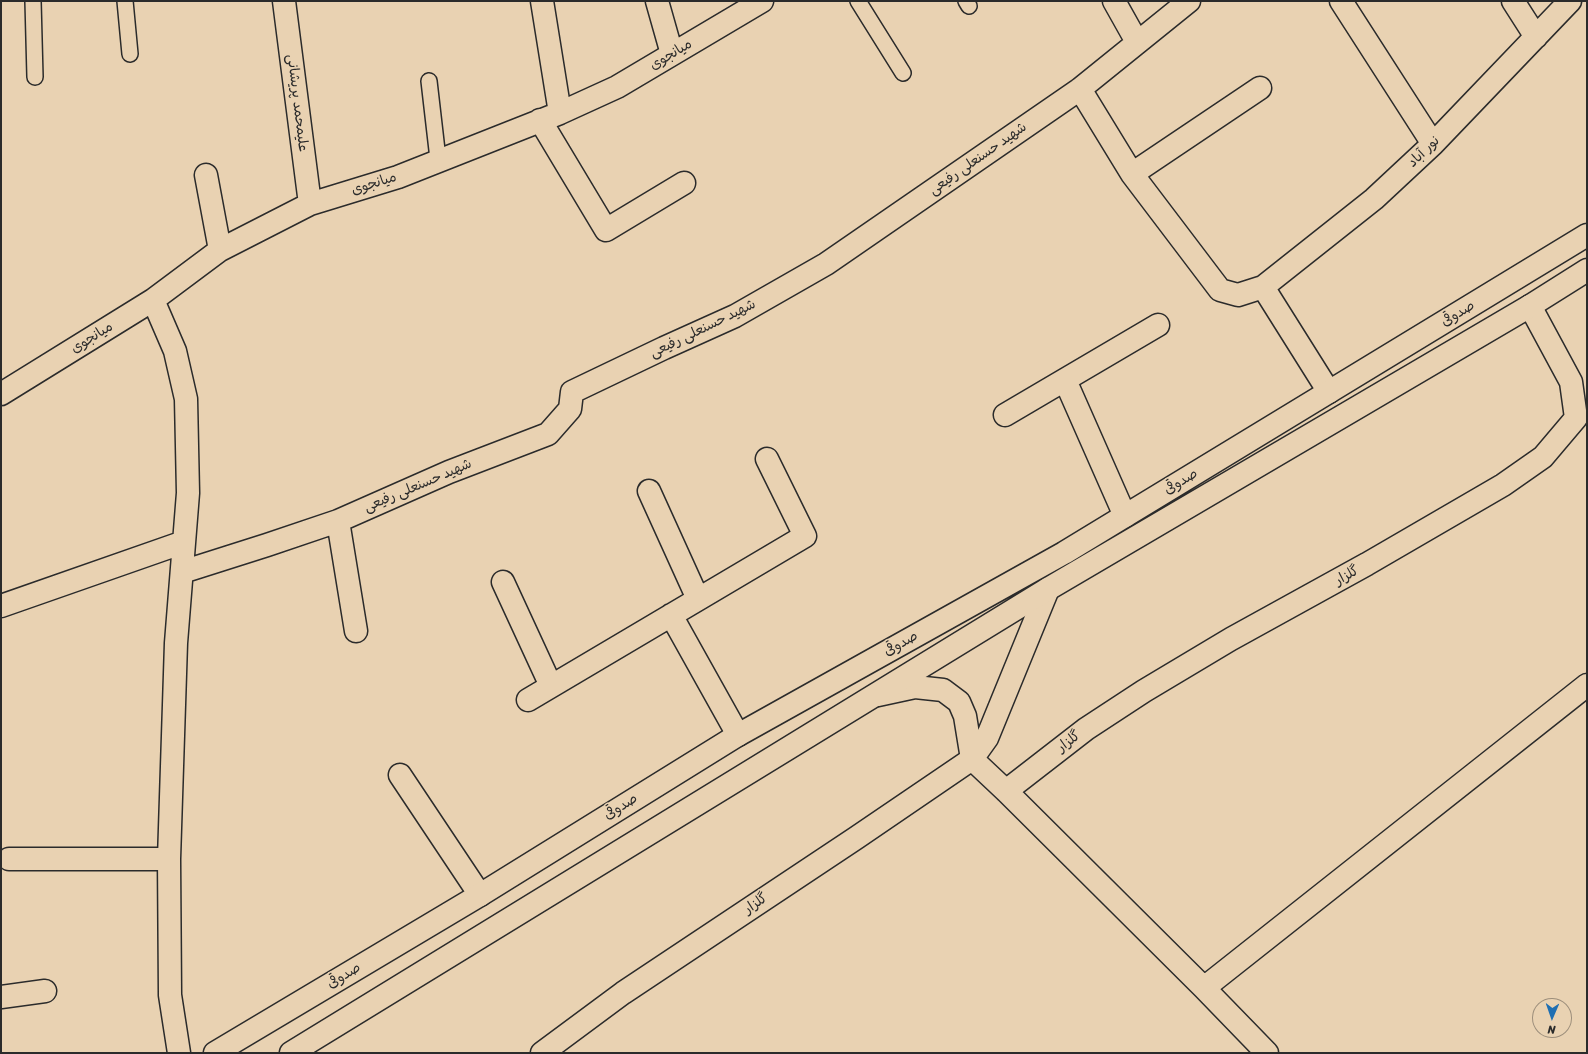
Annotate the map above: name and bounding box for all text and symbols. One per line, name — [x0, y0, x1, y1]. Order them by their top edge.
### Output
street label: میانجوی — [647, 36, 695, 74]
street label: علیمحمد پریشانی — [283, 53, 311, 153]
street label: شهید حسنعلی رفیعی — [926, 119, 1030, 199]
street label: نور آباد — [1405, 133, 1443, 171]
street label: میانجوی — [349, 169, 399, 199]
street label: شهید حسنعلی رفیعی — [647, 296, 759, 362]
street label: صدوقی — [1438, 297, 1478, 331]
street label: میانجوی — [68, 319, 116, 357]
street label: شهید حسنعلی رفیعی — [361, 456, 475, 516]
street label: صدوقی — [1161, 465, 1201, 499]
street label: گلزار — [1332, 563, 1362, 589]
street label: صدوقی — [881, 628, 921, 660]
street label: گلزار — [1054, 728, 1084, 756]
street label: صدوقی — [601, 790, 641, 824]
street label: گلزار — [741, 890, 771, 918]
street label: صدوقی — [324, 959, 364, 993]
north arrow — [1532, 998, 1572, 1038]
text: N — [1547, 1020, 1556, 1039]

